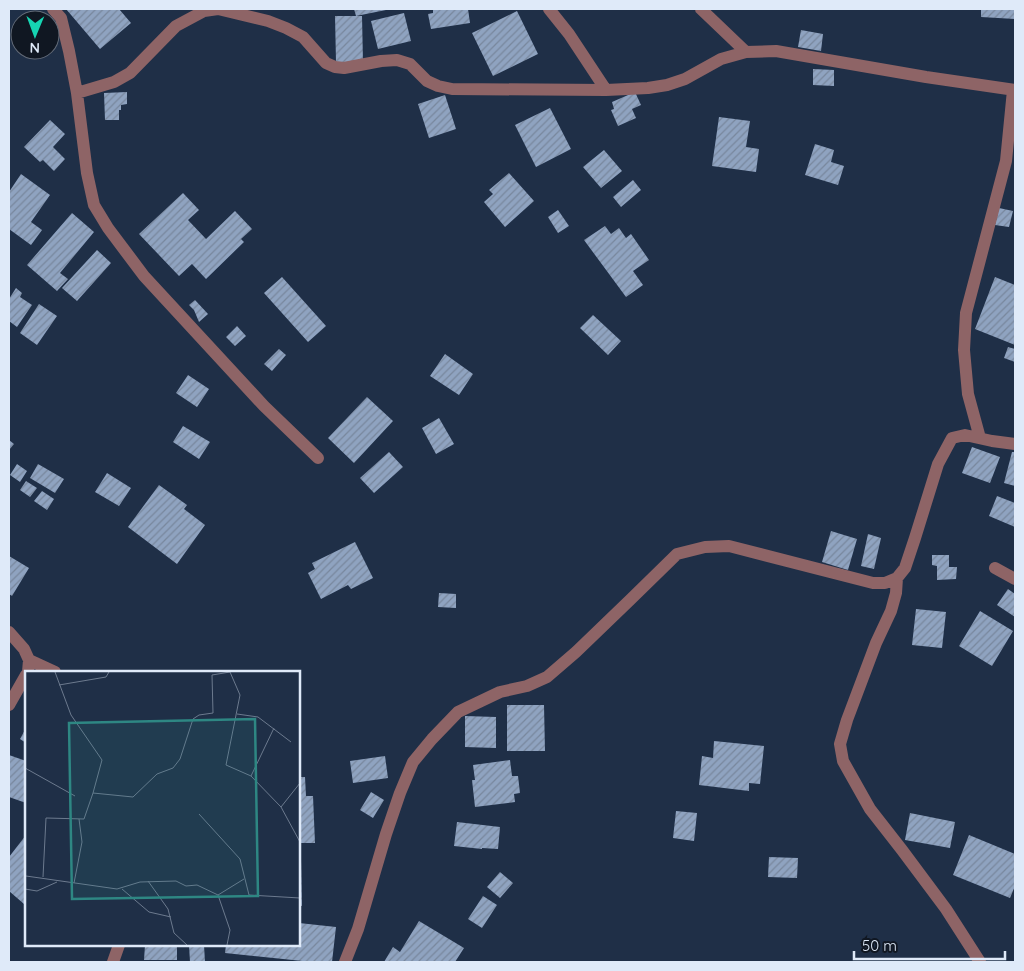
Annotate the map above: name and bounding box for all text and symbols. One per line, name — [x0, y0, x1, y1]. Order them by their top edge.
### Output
north arrow — [10, 10, 60, 60]
text: N — [29, 39, 40, 57]
inset map — [25, 671, 300, 946]
scale bar — [854, 928, 1005, 960]
text: 50 m — [862, 936, 897, 955]

